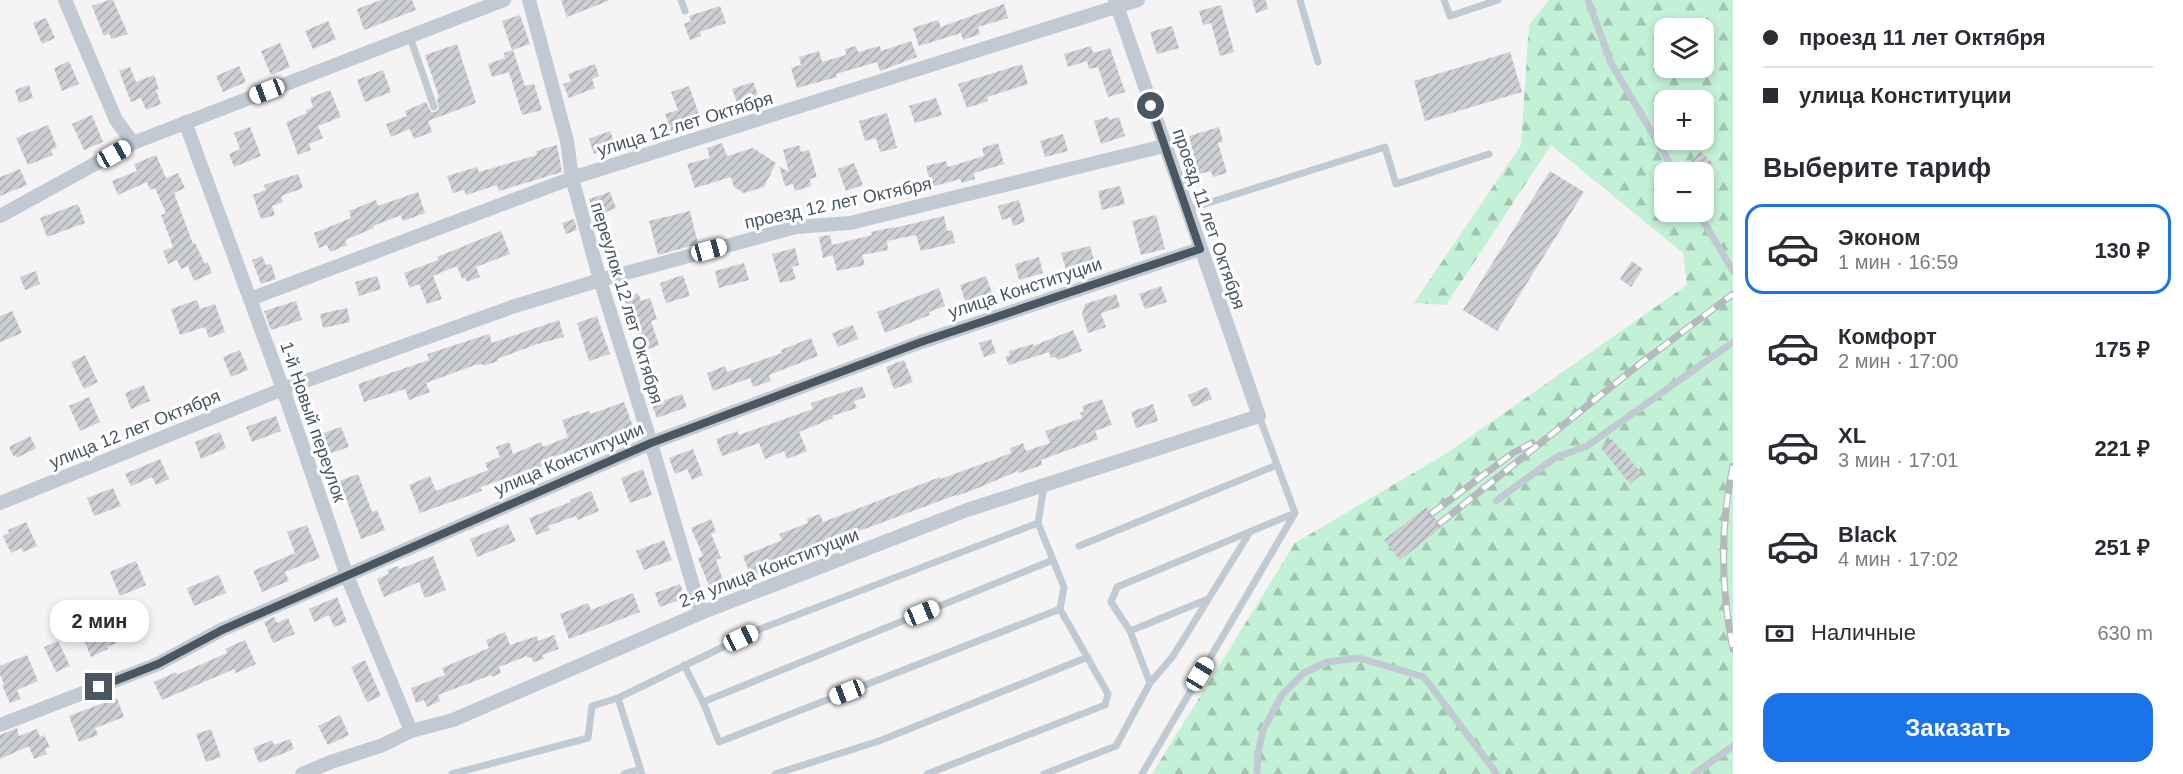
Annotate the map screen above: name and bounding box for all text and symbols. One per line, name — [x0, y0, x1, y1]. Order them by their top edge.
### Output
map controls — [1654, 18, 1714, 222]
button: layers — [1654, 18, 1714, 78]
text: проезд 11 лет Октября — [1799, 25, 2046, 50]
car — [247, 76, 287, 106]
text: улица Конституции — [1799, 83, 2011, 108]
street label: улица 12 лет Октября — [595, 88, 775, 160]
button: + — [1654, 90, 1714, 150]
route start — [1137, 92, 1164, 119]
street label: проезд 11 лет Октября — [1169, 126, 1249, 312]
car — [94, 137, 134, 171]
text: Выберите тариф — [1763, 153, 1991, 183]
button: − — [1654, 162, 1714, 222]
street label: проезд 12 лет Октября — [743, 173, 933, 233]
street label: переулок 12 лет Октября — [587, 200, 667, 406]
icon: car — [1766, 222, 1820, 276]
text: Эконом — [1838, 225, 1921, 250]
car — [689, 237, 729, 263]
text: 130 ₽ — [2094, 238, 2150, 263]
text: 1 мин · 16:59 — [1838, 251, 1958, 273]
street label: улица Конституции — [946, 254, 1104, 322]
icon: car — [1766, 321, 1820, 375]
text: Комфорт — [1838, 324, 1937, 349]
text: 175 ₽ — [2094, 337, 2150, 362]
street label: 1-й Новый переулок — [276, 339, 350, 505]
text: 2 мин · 17:00 — [1838, 350, 1958, 372]
street label: улица 12 лет Октября — [47, 386, 223, 472]
street label: улица Конституции — [491, 419, 647, 499]
icon: car — [1766, 420, 1820, 474]
text: XL — [1838, 423, 1866, 448]
text: 221 ₽ — [2094, 436, 2150, 461]
text: 3 мин · 17:01 — [1838, 449, 1958, 471]
icon: car — [1766, 519, 1820, 573]
text: Black — [1838, 522, 1897, 547]
street label: 2-я улица Конституции — [676, 524, 862, 612]
text: 251 ₽ — [2094, 535, 2150, 560]
text: 4 мин · 17:02 — [1838, 548, 1958, 570]
car — [902, 598, 942, 628]
callout: 2 мин — [50, 600, 148, 642]
text: 2 мин — [72, 610, 127, 632]
icon: cash — [1763, 617, 1796, 650]
text: Наличные — [1811, 620, 1916, 645]
car — [721, 622, 761, 654]
text: 630 m — [2097, 622, 2153, 644]
car — [1183, 654, 1217, 694]
route end — [85, 673, 112, 700]
car — [827, 677, 867, 707]
button: Заказать — [1763, 693, 2153, 762]

